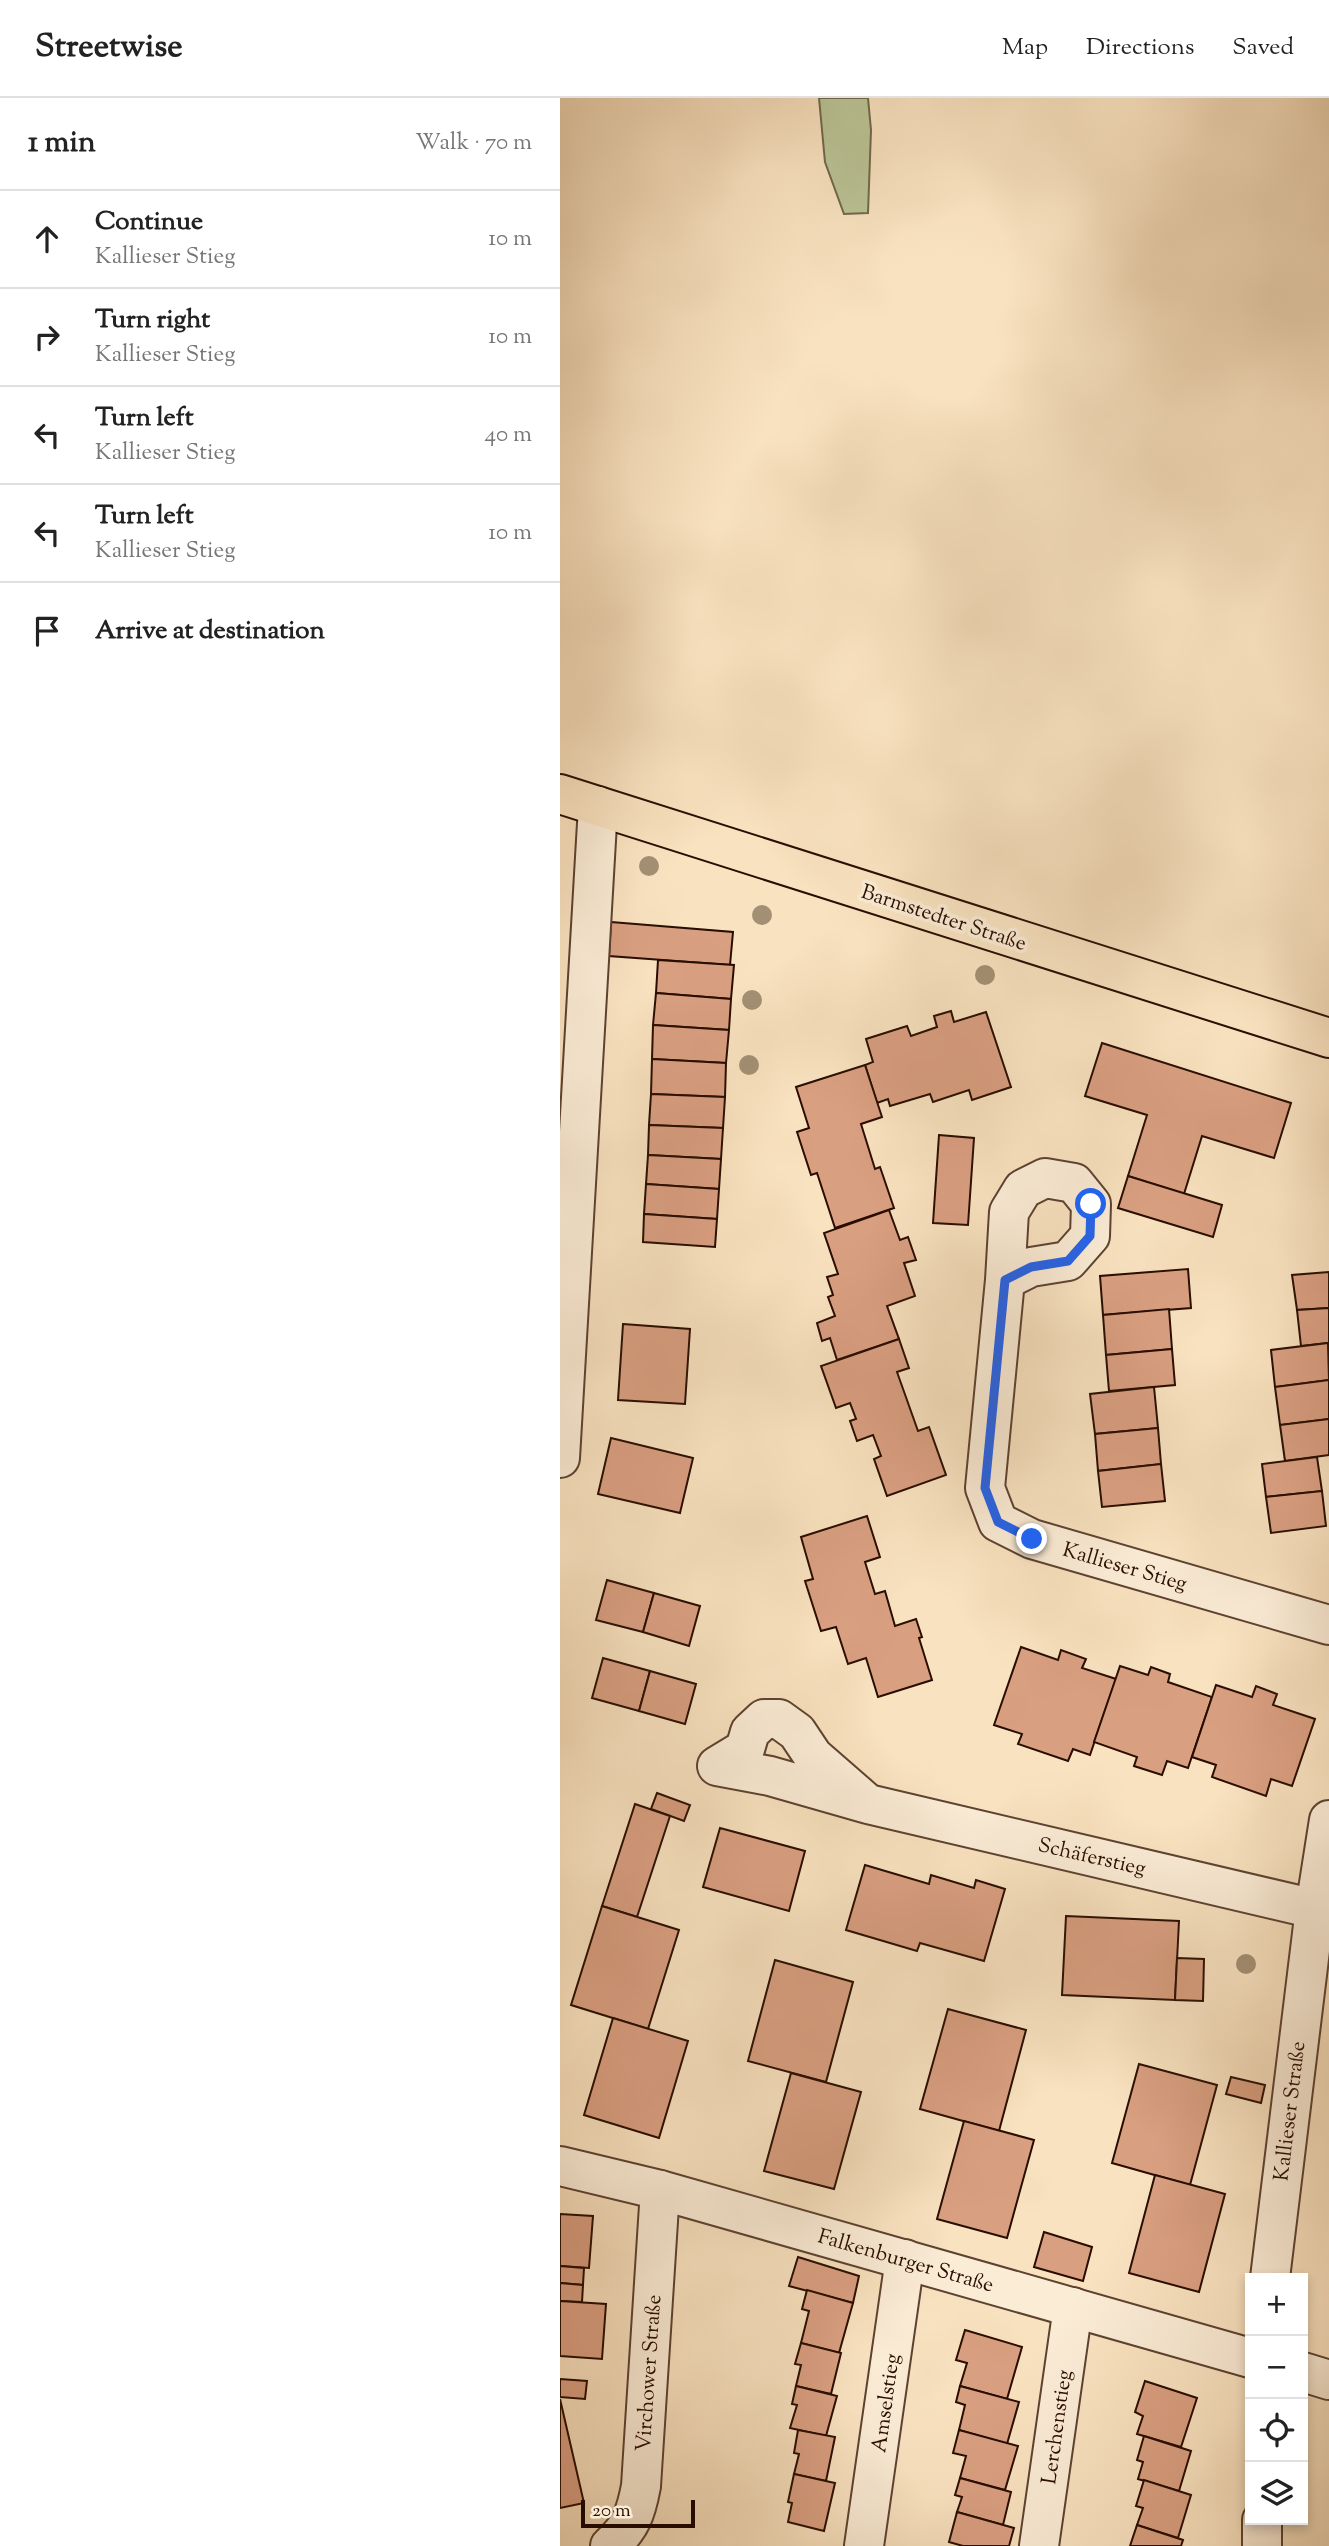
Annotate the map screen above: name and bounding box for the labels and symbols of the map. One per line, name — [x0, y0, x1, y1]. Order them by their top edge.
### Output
street label: Barmstedter Straße — [857, 878, 1030, 960]
route start — [1075, 1188, 1106, 1219]
route end — [1016, 1523, 1047, 1554]
street label: Kallieser Stieg — [1059, 1536, 1190, 1600]
street label: Schäferstieg — [1035, 1831, 1148, 1885]
street label: Kallieser Straße — [1268, 2040, 1314, 2183]
street label: Falkenburger Straße — [814, 2222, 997, 2301]
street label: Virchower Straße — [630, 2294, 670, 2453]
street label: Amselstieg — [865, 2352, 909, 2455]
street label: Lerchenstieg — [1035, 2368, 1081, 2486]
scale bar — [581, 2497, 695, 2529]

